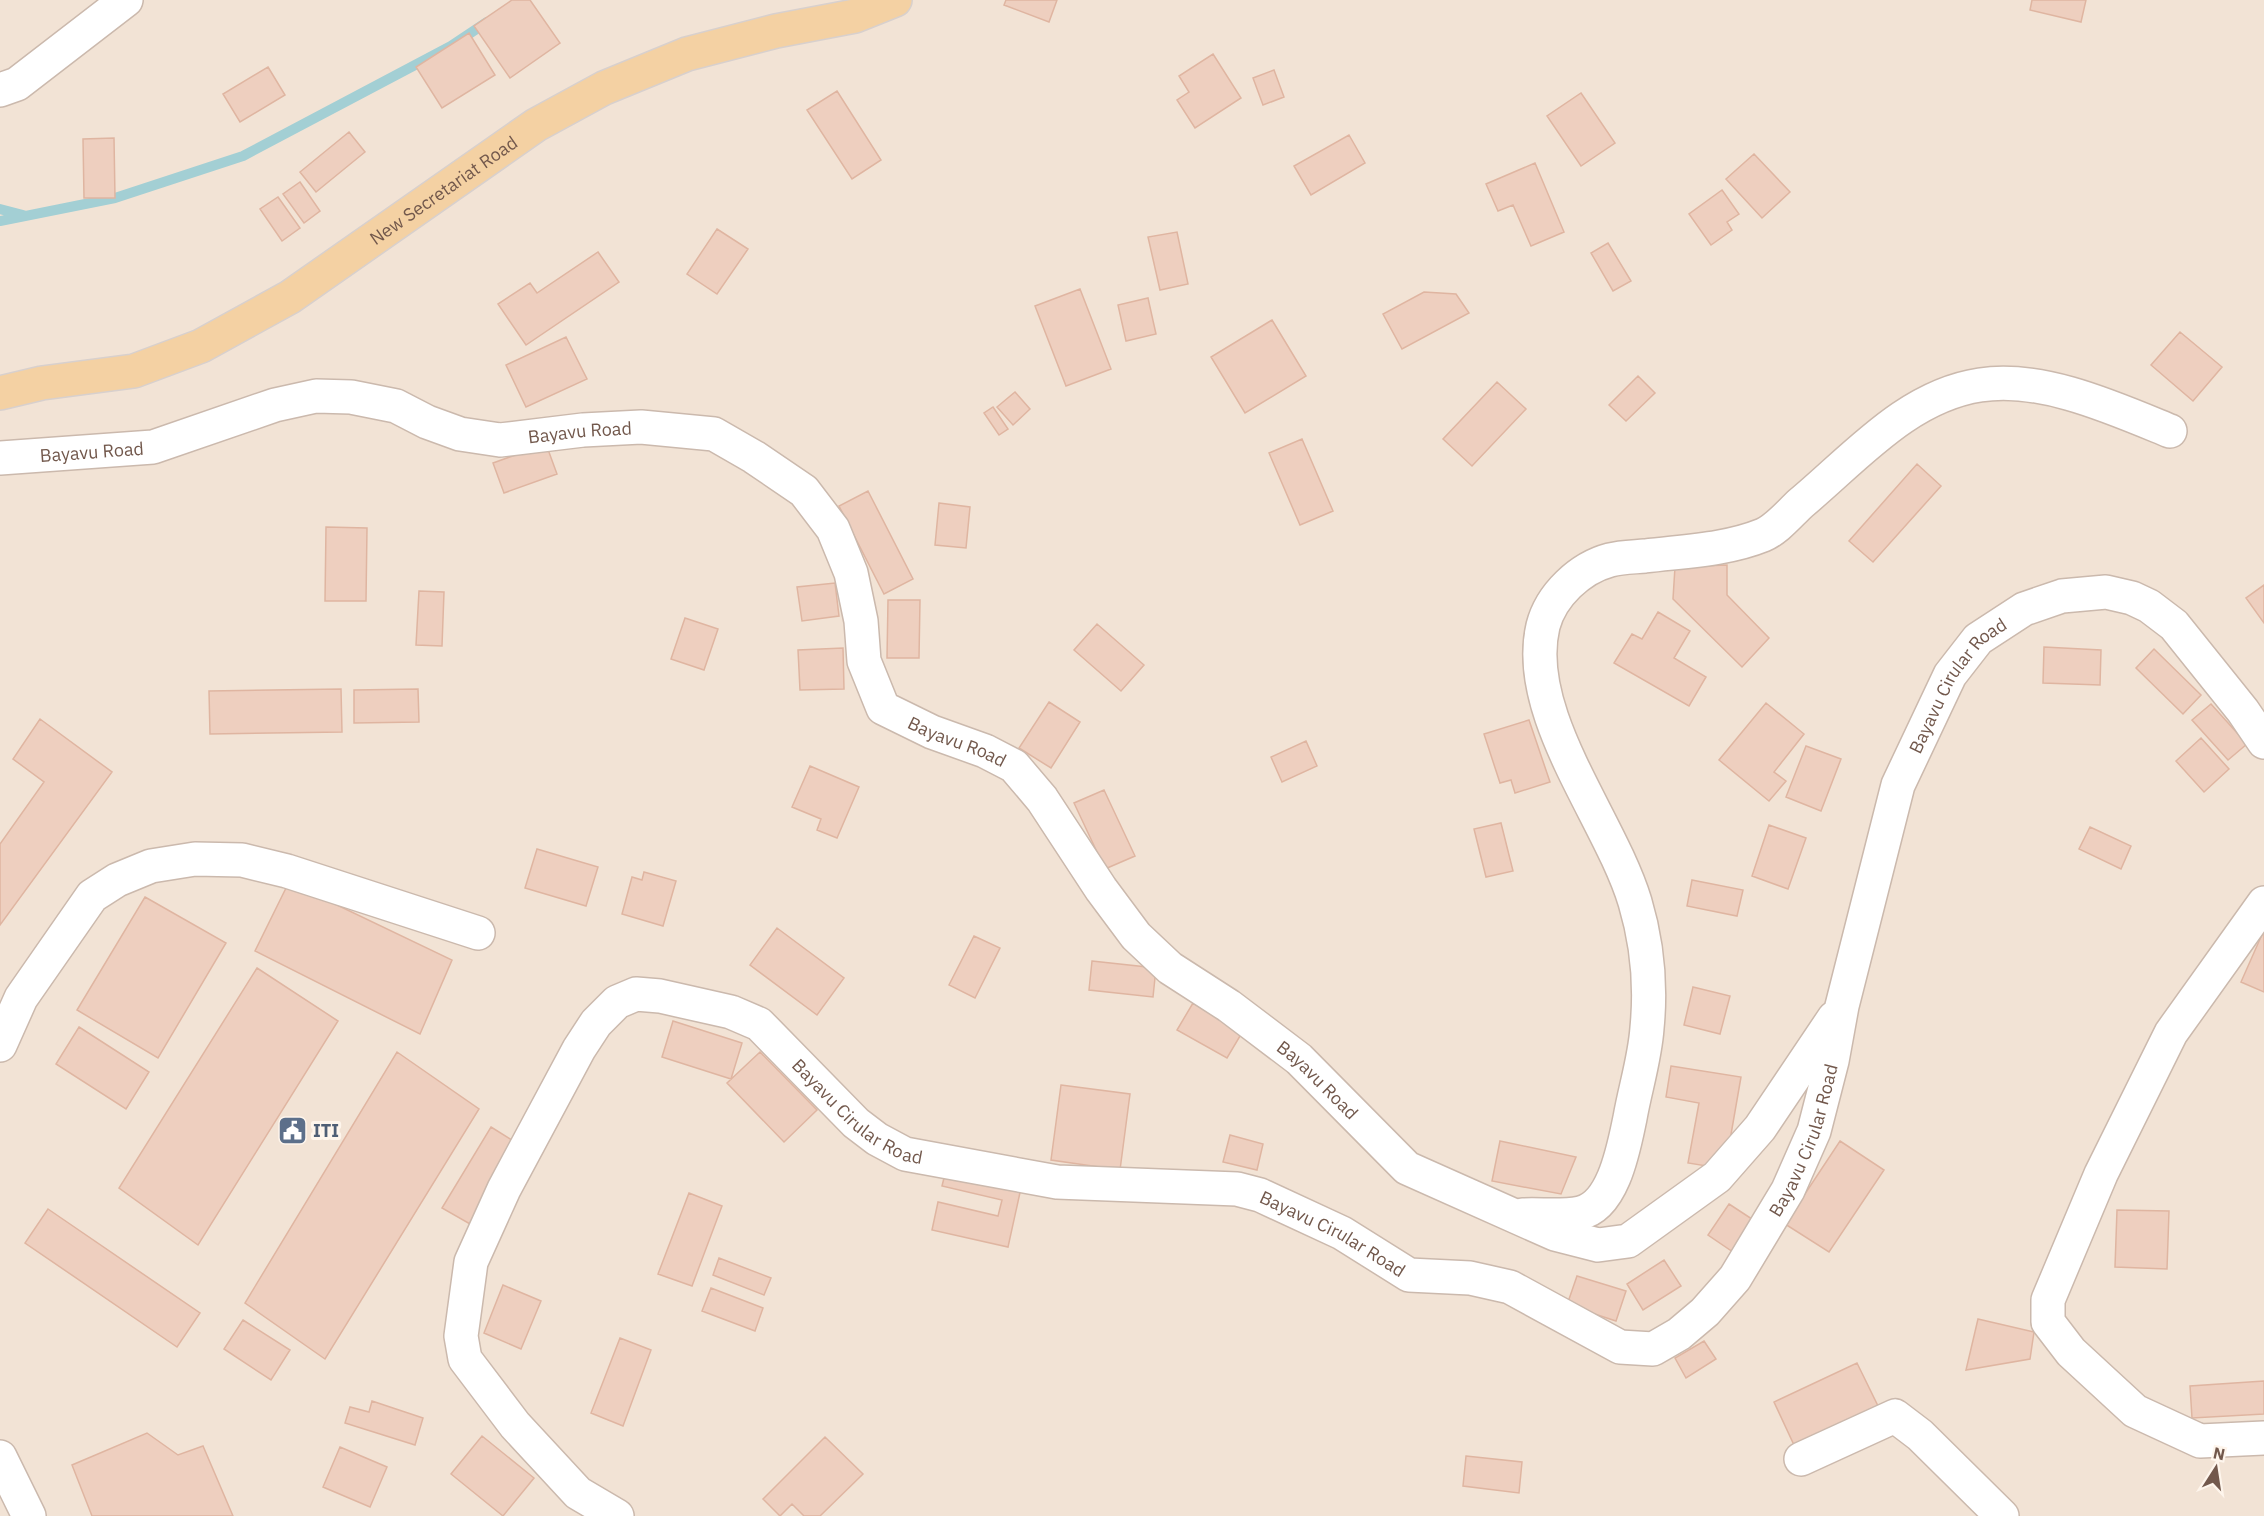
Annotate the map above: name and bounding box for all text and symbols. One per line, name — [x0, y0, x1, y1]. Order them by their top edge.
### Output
street label: New Secretariat Road — [365, 130, 522, 249]
street label: Bayavu Road — [527, 416, 632, 448]
street label: Bayavu Road — [39, 436, 145, 467]
street label: Bayavu Cirular Road — [1903, 612, 2011, 757]
street label: Bayavu Road — [904, 711, 1010, 772]
street label: Bayavu Road — [1273, 1035, 1363, 1124]
street label: Bayavu Cirular Road — [788, 1053, 925, 1169]
street label: Bayavu Cirular Road — [1763, 1061, 1842, 1221]
public building icon: ITI — [276, 1114, 308, 1146]
place label: ITI — [313, 1119, 339, 1142]
street label: Bayavu Cirular Road — [1256, 1185, 1410, 1282]
north arrow — [2186, 1438, 2246, 1498]
text: N — [2211, 1442, 2227, 1464]

